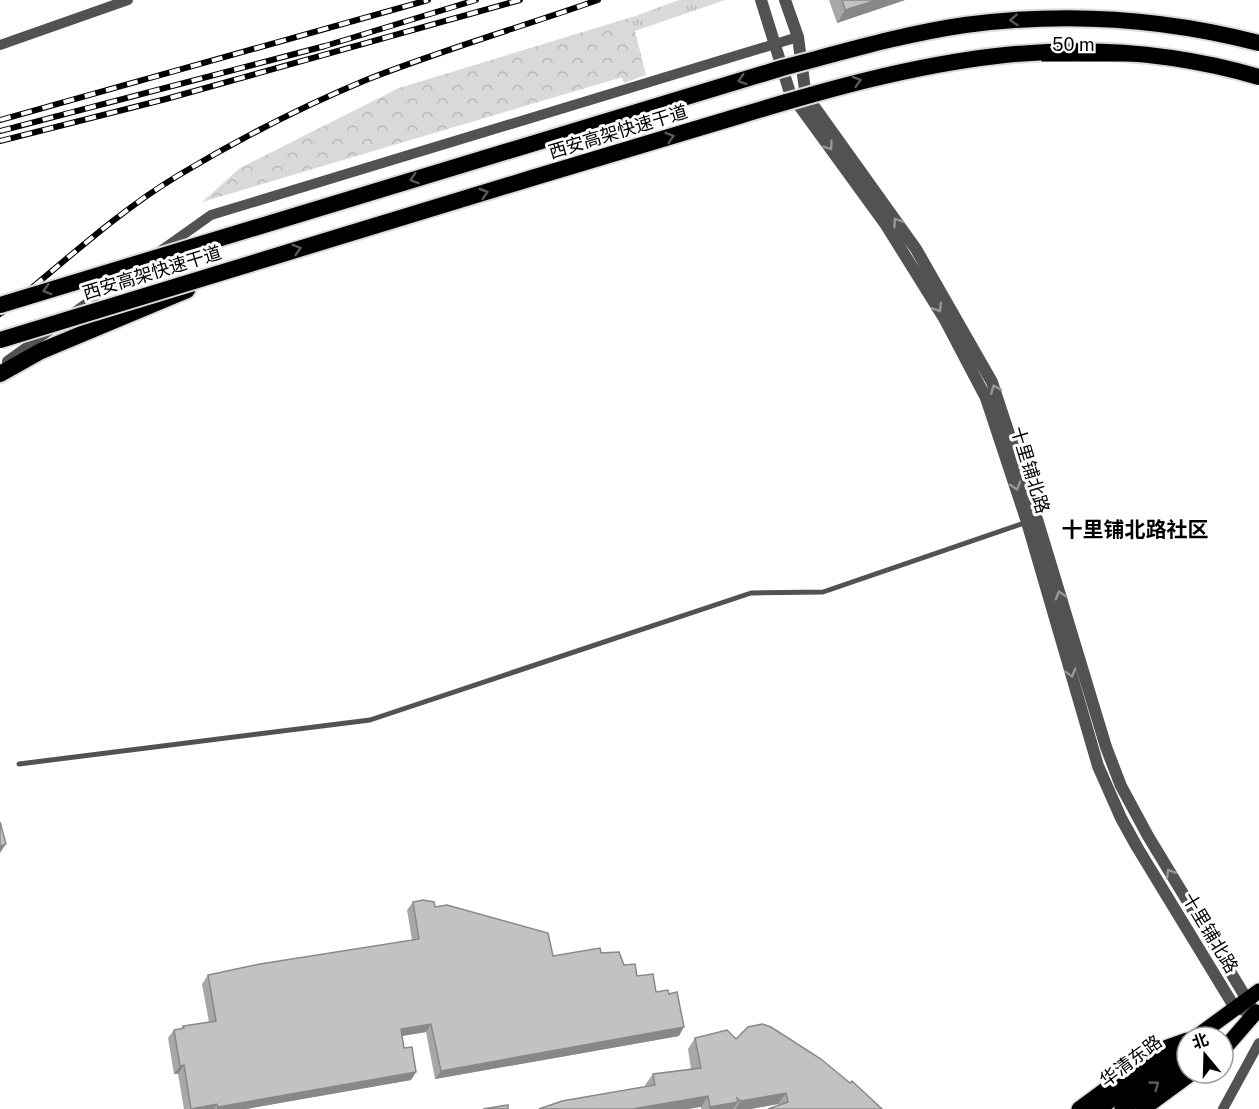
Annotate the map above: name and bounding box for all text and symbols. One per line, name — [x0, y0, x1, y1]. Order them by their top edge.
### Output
one-way arrow — [1009, 14, 1018, 27]
scale bar — [1043, 24, 1138, 62]
text: 50 m — [1052, 34, 1095, 55]
one-way arrow — [737, 73, 748, 85]
one-way arrow — [852, 76, 862, 88]
street label: 西安高架快速干道 — [546, 100, 690, 163]
one-way arrow — [665, 132, 675, 144]
one-way arrow — [822, 140, 833, 151]
one-way arrow — [409, 172, 420, 184]
one-way arrow — [478, 188, 489, 200]
one-way arrow — [893, 217, 904, 228]
street label: 西安高架快速干道 — [80, 241, 224, 304]
one-way arrow — [291, 244, 302, 256]
one-way arrow — [42, 283, 53, 295]
one-way arrow — [930, 302, 942, 312]
one-way arrow — [990, 385, 1002, 396]
street label: 十里铺北路 — [1007, 424, 1054, 516]
one-way arrow — [1009, 480, 1021, 491]
district label: 十里铺北路社区 — [1062, 517, 1209, 542]
one-way arrow — [1055, 590, 1067, 601]
one-way arrow — [1064, 667, 1076, 678]
one-way arrow — [1166, 869, 1177, 879]
street label: 十里铺北路 — [1178, 889, 1243, 977]
north arrow — [1175, 1025, 1235, 1085]
text: 北 — [1190, 1030, 1211, 1053]
street label: 华清东路 — [1096, 1031, 1166, 1091]
one-way arrow — [1148, 1082, 1159, 1093]

